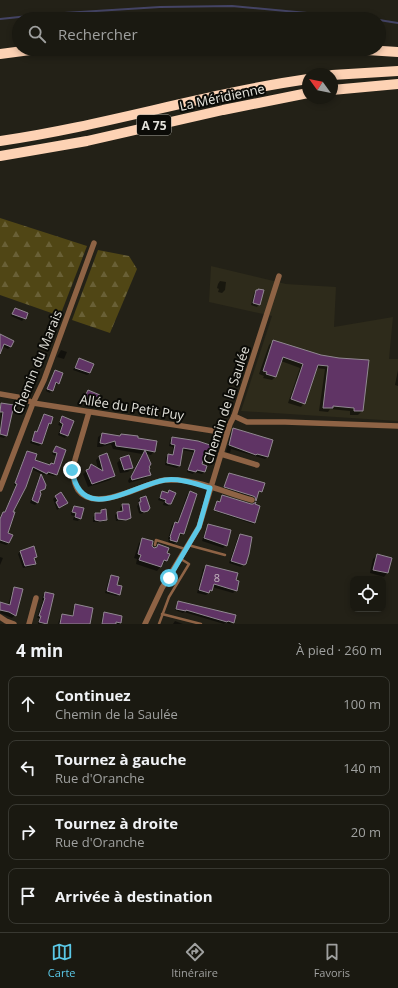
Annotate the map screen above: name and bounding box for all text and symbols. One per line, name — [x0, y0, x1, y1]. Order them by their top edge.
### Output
search box — [12, 12, 386, 56]
icon: search — [26, 23, 48, 45]
text: Rechercher — [58, 24, 138, 44]
north arrow — [302, 68, 338, 104]
street label: La Méridienne — [178, 79, 266, 115]
road number: A 75 — [137, 115, 171, 135]
street label: Chemin du Marais — [8, 307, 66, 417]
street label: Chemin de la Saulée — [198, 344, 254, 466]
street label: Allée du Petit Puy — [79, 390, 186, 424]
route end — [63, 461, 81, 479]
route start — [160, 569, 178, 587]
house number: 8 — [214, 570, 220, 585]
map controls — [350, 576, 386, 612]
button: locate — [350, 576, 386, 612]
text: 4 min — [16, 639, 63, 662]
text: À pied · 260 m — [296, 641, 382, 659]
text: Continuez — [55, 685, 131, 705]
icon: ahead — [17, 693, 39, 715]
text: 100 m — [343, 695, 381, 713]
text: Chemin de la Saulée — [55, 705, 178, 723]
text: Tournez à gauche — [55, 749, 186, 769]
icon: left — [17, 757, 39, 779]
text: 140 m — [343, 759, 381, 777]
text: Rue d'Oranche — [55, 769, 145, 787]
text: Tournez à droite — [55, 813, 178, 833]
icon: right — [17, 821, 39, 843]
text: 20 m — [351, 823, 381, 841]
text: Rue d'Oranche — [55, 833, 145, 851]
icon: arrive — [17, 885, 39, 907]
text: Arrivée à destination — [55, 886, 213, 906]
tab: Carte — [48, 941, 76, 980]
tab: Itinéraire — [171, 941, 218, 980]
tab: Favoris — [314, 941, 350, 980]

